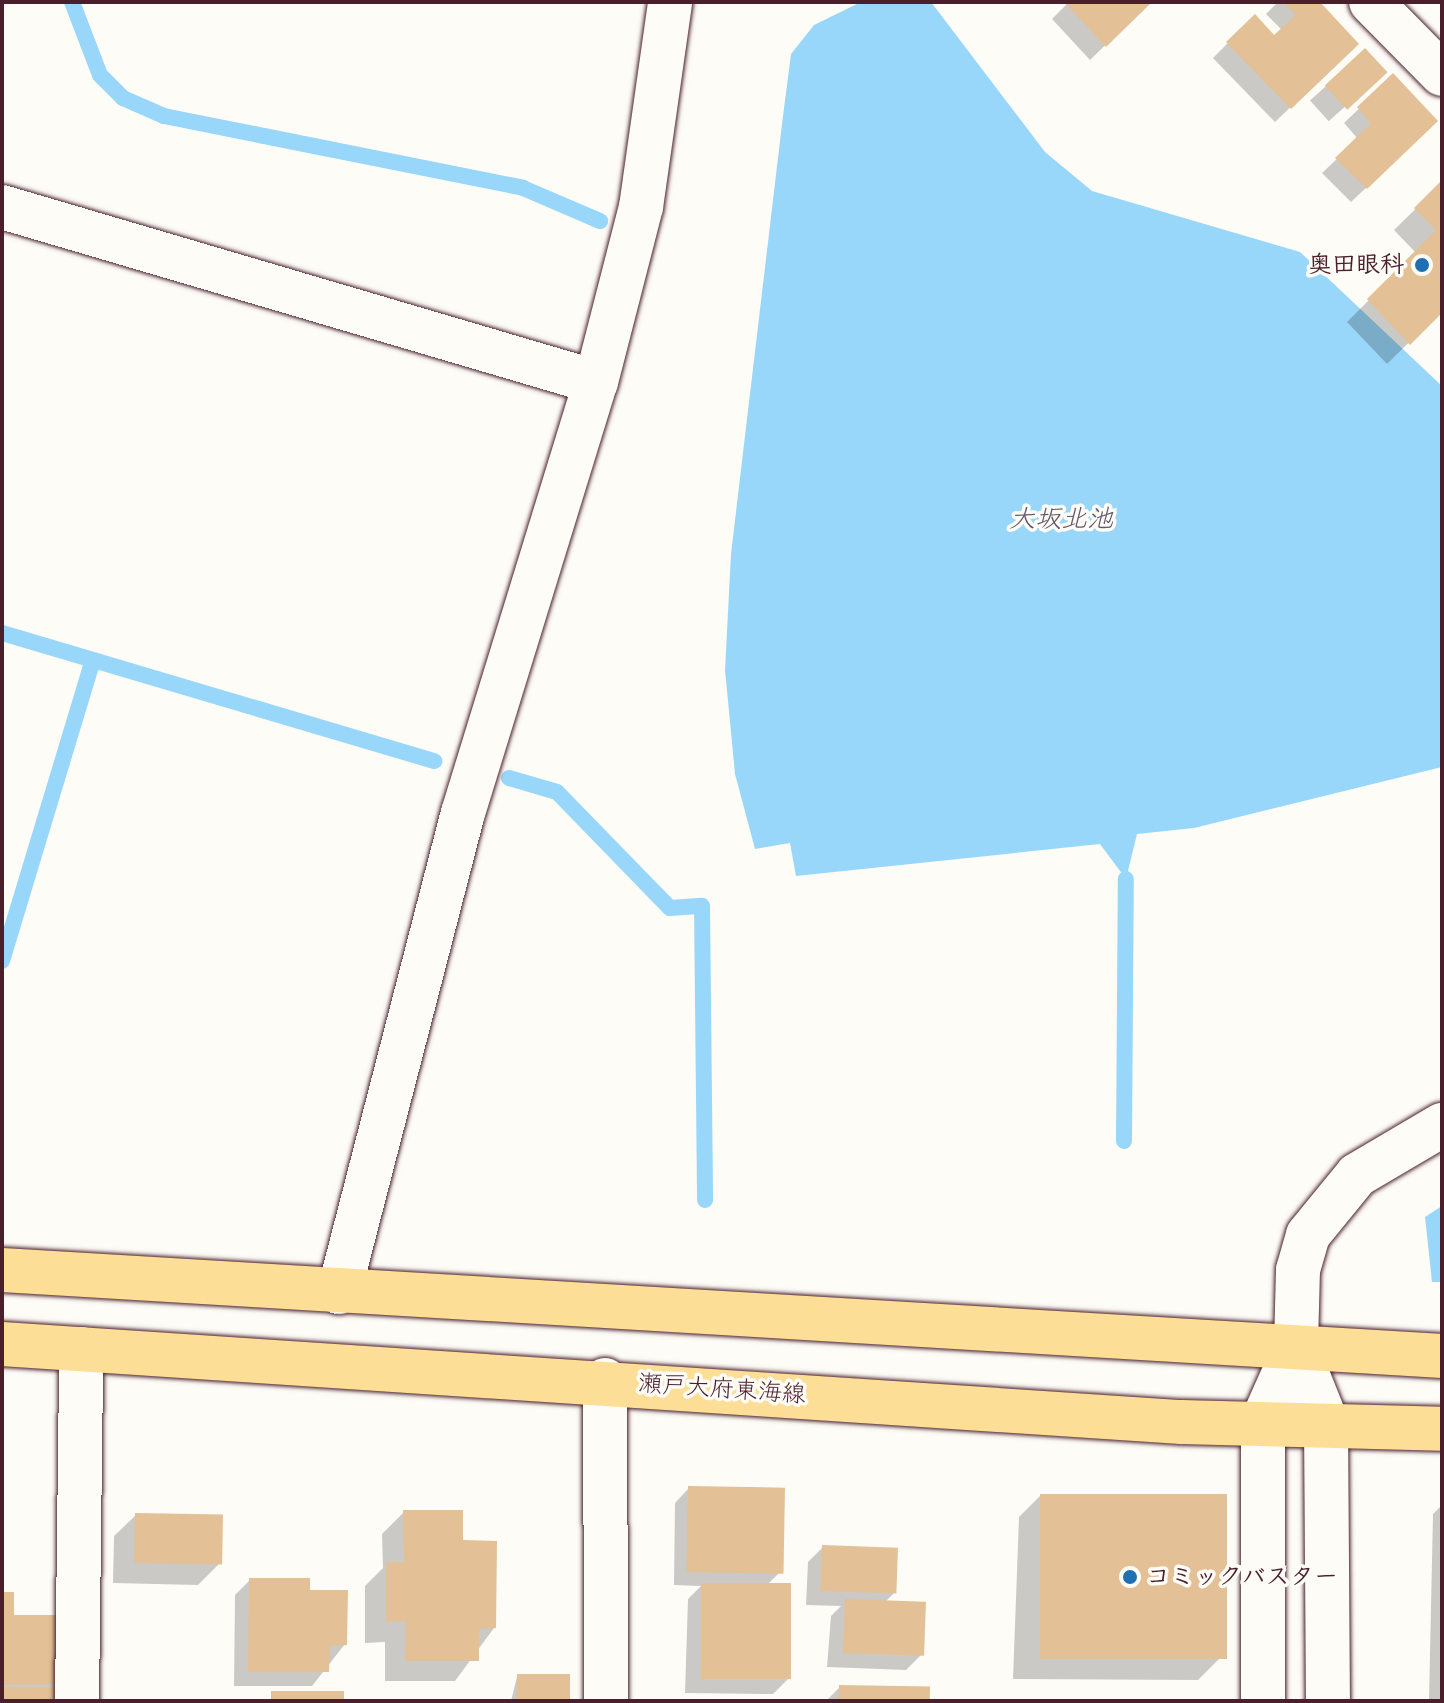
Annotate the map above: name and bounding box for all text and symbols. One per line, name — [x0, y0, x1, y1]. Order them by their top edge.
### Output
place label: 奥田眼科 — [1308, 251, 1404, 279]
marker: 奥田眼科 — [1411, 254, 1433, 276]
water label: 大坂北池 — [1009, 503, 1113, 535]
street label: 瀬戸大府東海線 — [637, 1369, 807, 1409]
place label: コミックバスター — [1146, 1563, 1338, 1591]
marker: コミックバスター — [1121, 1568, 1139, 1586]

